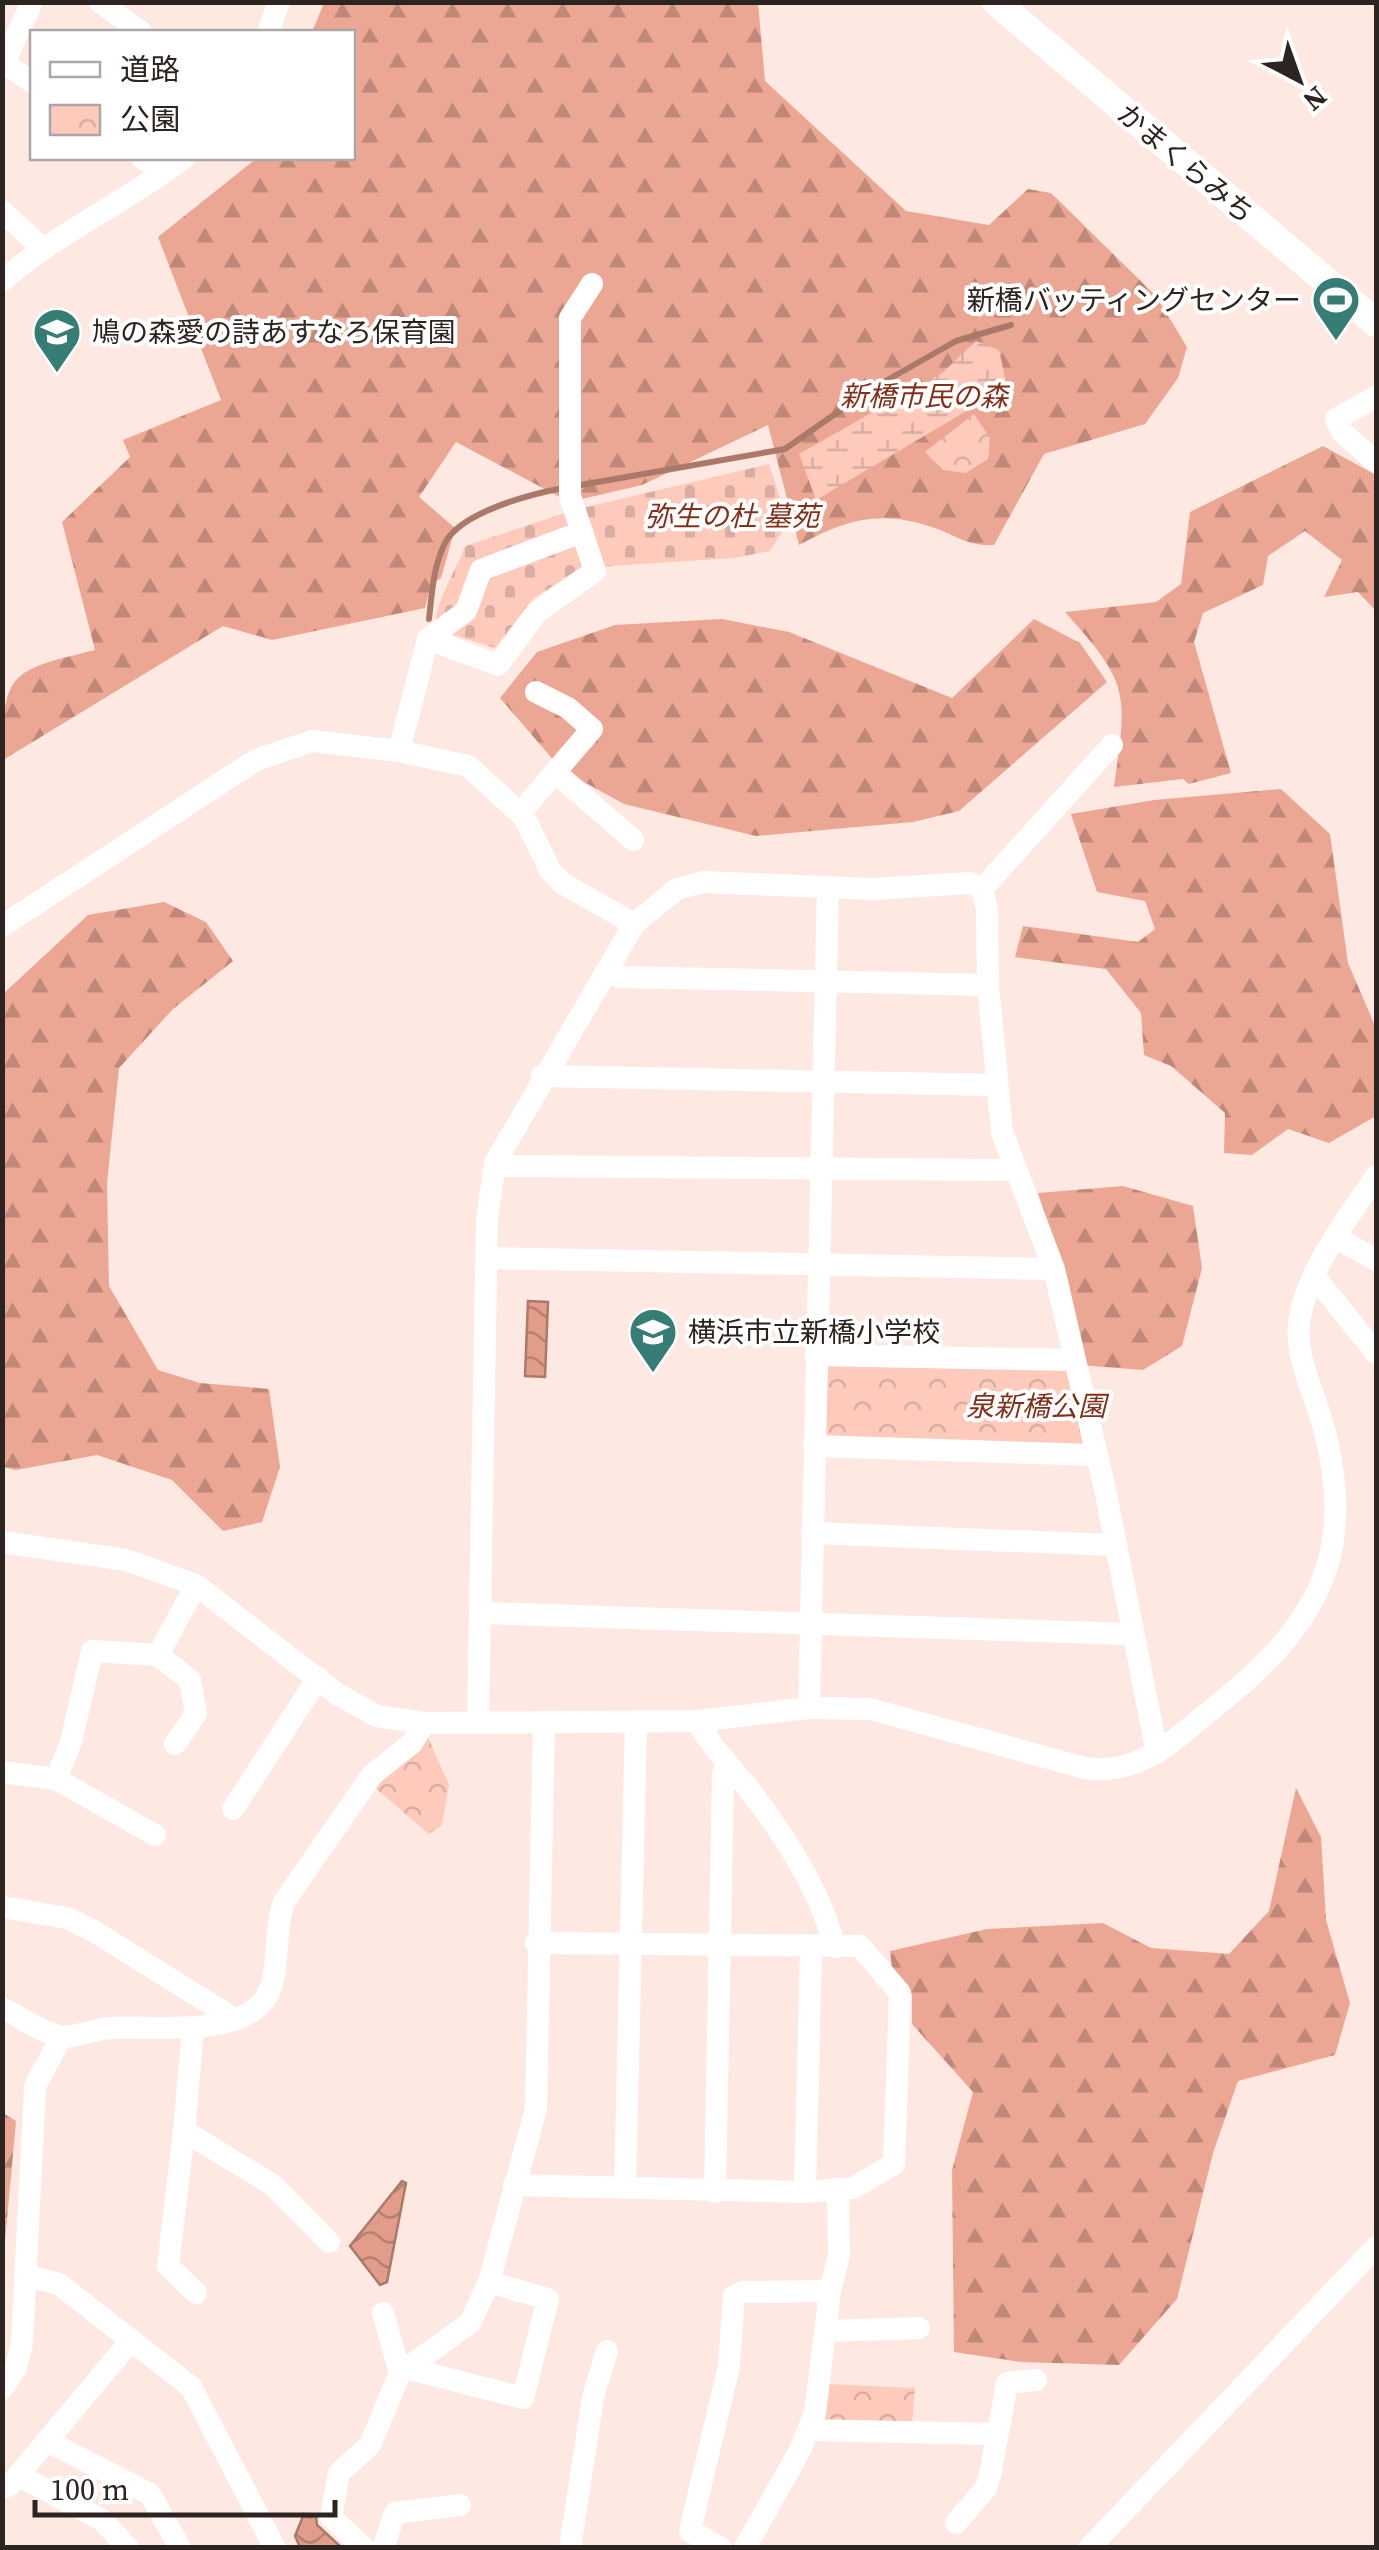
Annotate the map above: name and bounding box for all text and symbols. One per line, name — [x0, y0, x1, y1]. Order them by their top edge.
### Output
legend — [30, 30, 355, 160]
north arrow — [1249, 30, 1349, 130]
text: 道路 — [120, 49, 180, 90]
text: N — [1295, 78, 1336, 120]
street label: かまくらみち — [1109, 94, 1263, 232]
text: 公園 — [120, 99, 180, 140]
sports icon: 新橋バッティングセンター — [1310, 274, 1362, 342]
place label: 新橋バッティングセンター — [967, 281, 1301, 319]
school or university icon: 鳩の森愛の詩あすなろ保育園 — [31, 306, 83, 374]
place label: 鳩の森愛の詩あすなろ保育園 — [92, 313, 456, 351]
park label: 新橋市民の森 — [840, 377, 1011, 415]
park label: 弥生の杜 墓苑 — [645, 497, 823, 535]
school or university icon: 横浜市立新橋小学校 — [627, 1306, 679, 1374]
place label: 横浜市立新橋小学校 — [688, 1313, 940, 1351]
park label: 泉新橋公園 — [966, 1387, 1110, 1425]
scale bar — [35, 2455, 335, 2517]
text: 100 m — [50, 2469, 129, 2510]

